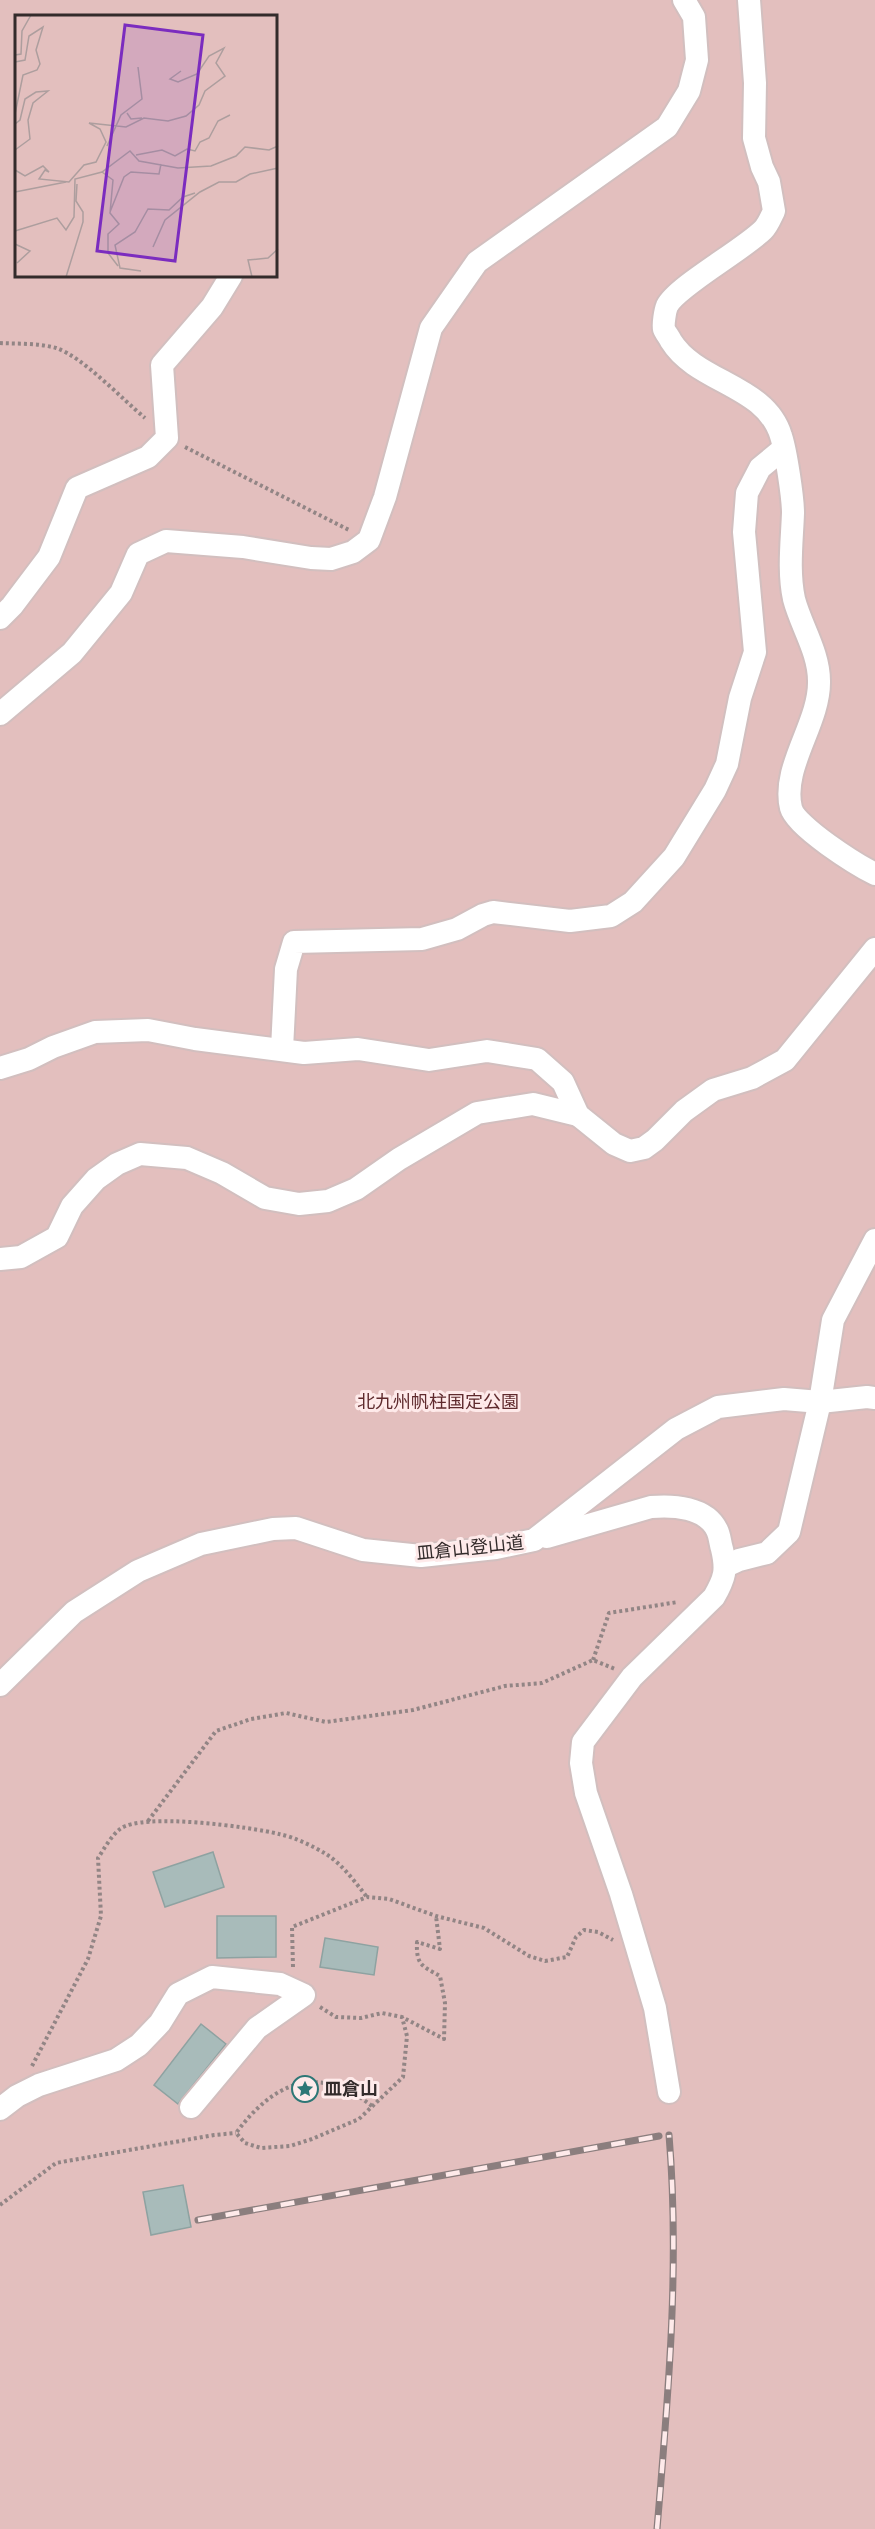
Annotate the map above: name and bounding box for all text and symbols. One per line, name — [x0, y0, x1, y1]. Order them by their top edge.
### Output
inset map — [15, 15, 278, 278]
park label: 北九州帆柱国定公園 — [357, 1390, 519, 1414]
street label: 皿倉山登山道 — [415, 1530, 525, 1566]
place icon: 皿倉山 — [290, 2074, 320, 2104]
place label: 皿倉山 — [324, 2077, 378, 2101]

